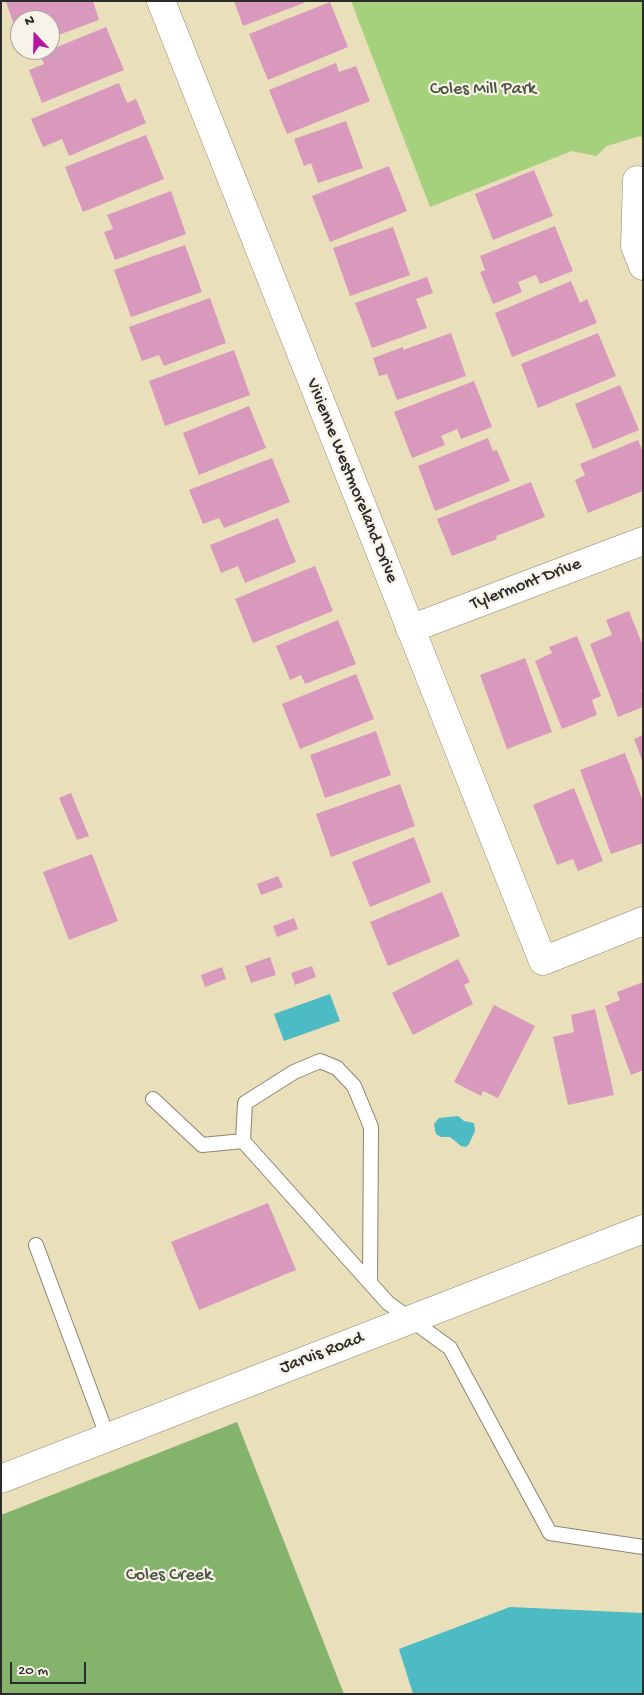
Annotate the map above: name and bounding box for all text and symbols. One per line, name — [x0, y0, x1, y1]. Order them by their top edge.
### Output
north arrow — [10, 10, 60, 60]
text: N — [22, 12, 37, 31]
park label: Coles Mill Park — [430, 79, 536, 101]
street label: Vivienne Westmoreland Drive — [300, 376, 402, 586]
street label: Tylermont Drive — [468, 554, 584, 616]
street label: Jarvis Road — [277, 1328, 367, 1380]
park label: Coles Creek — [126, 1565, 212, 1587]
scale bar — [12, 1652, 89, 1684]
text: 20 m — [18, 1662, 48, 1680]

